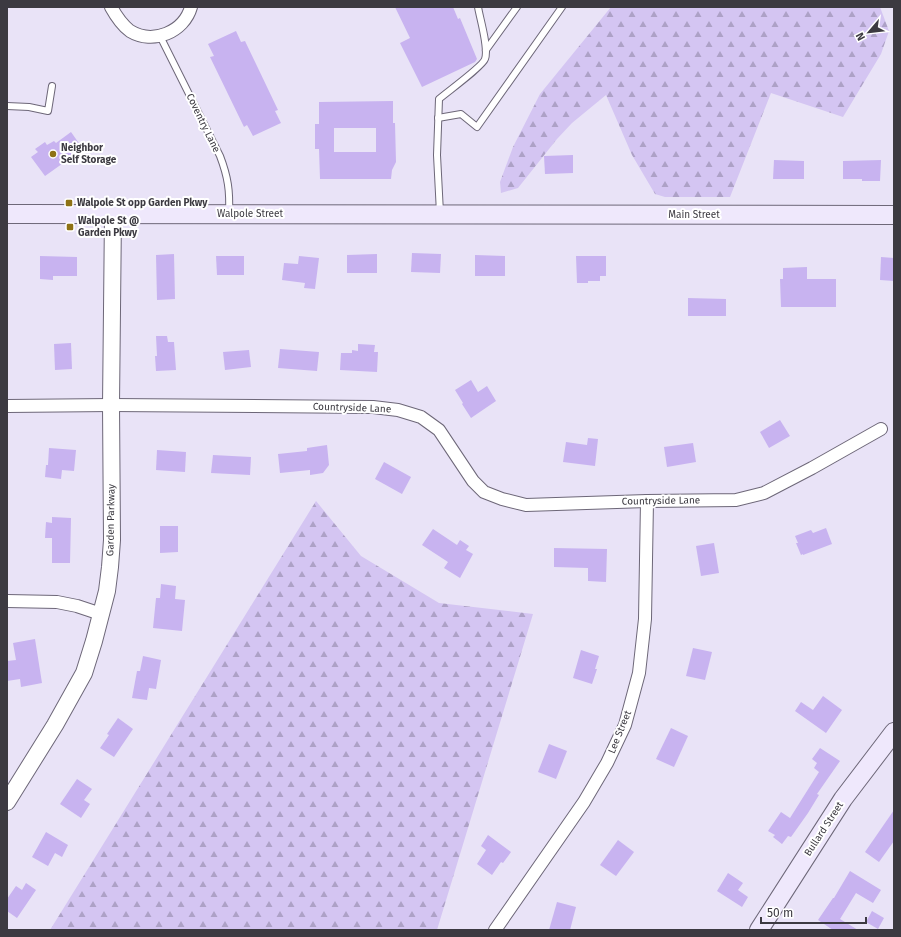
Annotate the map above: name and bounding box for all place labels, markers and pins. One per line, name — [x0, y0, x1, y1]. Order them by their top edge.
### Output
place label: Neighbor Self Storage — [61, 142, 117, 166]
marker: Neighbor Self Storage — [48, 149, 58, 159]
place label: Walpole St opp Garden Pkwy — [77, 197, 208, 209]
marker: Walpole St opp Garden Pkwy — [64, 198, 74, 208]
place label: Walpole St @ Garden Pkwy — [78, 215, 139, 239]
marker: Walpole St @ Garden Pkwy — [65, 222, 75, 232]

